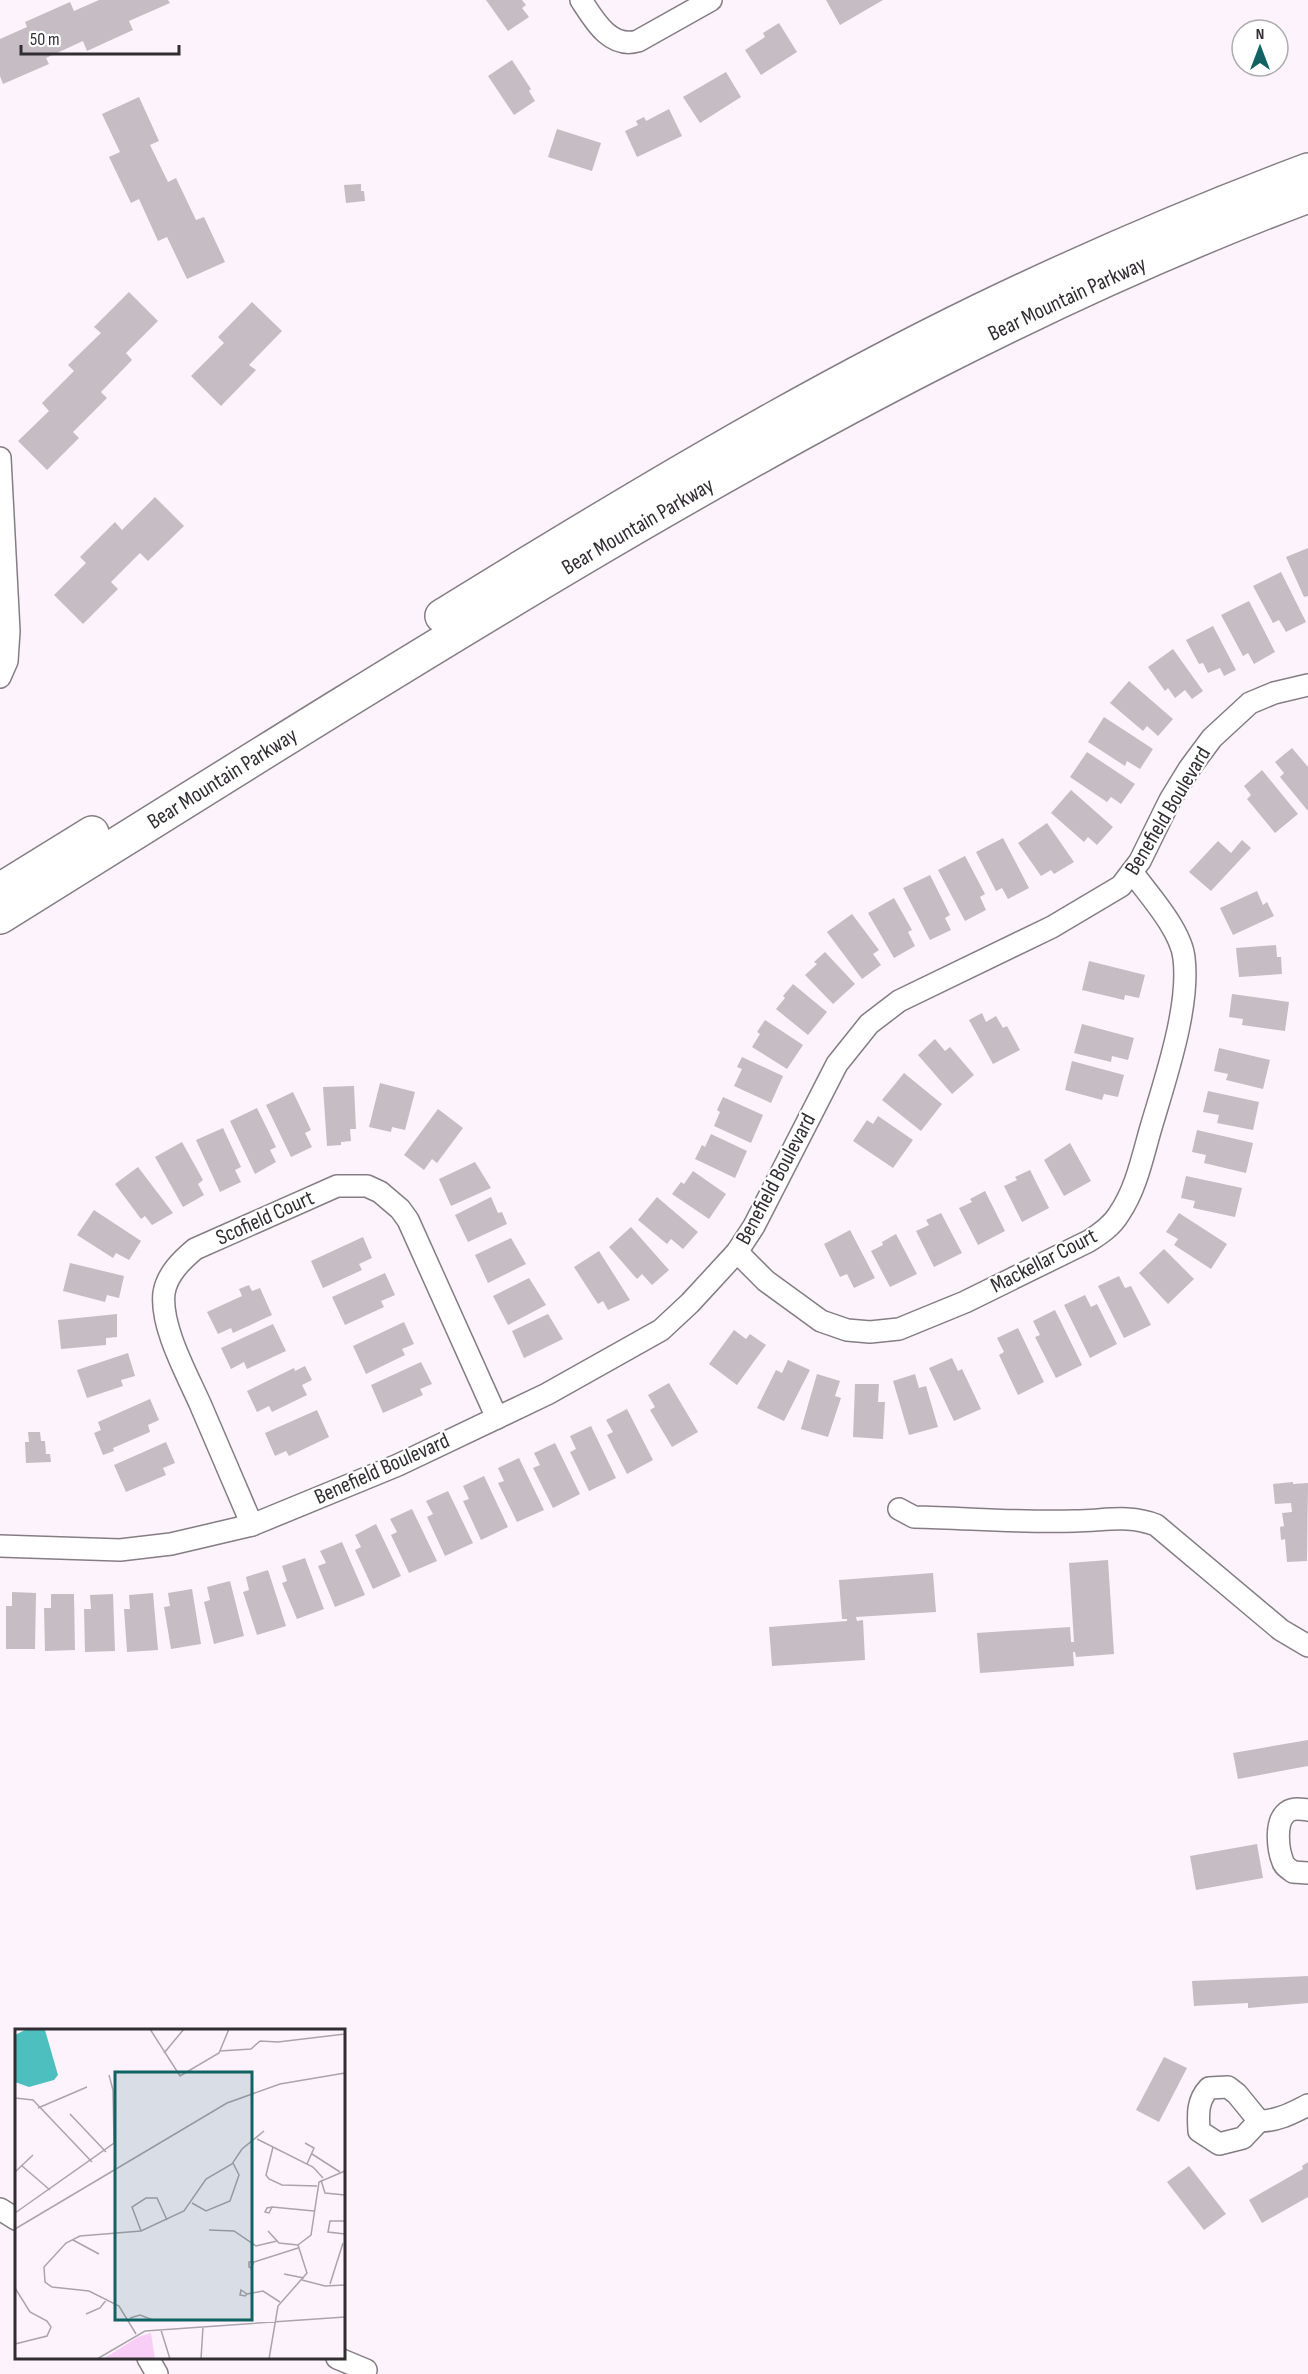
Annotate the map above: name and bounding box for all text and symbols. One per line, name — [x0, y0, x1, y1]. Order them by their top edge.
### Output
scale bar — [21, 18, 178, 56]
north arrow — [1230, 18, 1290, 78]
text: N — [1256, 25, 1264, 44]
text: 50 m — [30, 29, 60, 50]
street label: Bear Mountain Parkway — [984, 250, 1151, 347]
street label: Bear Mountain Parkway — [557, 471, 719, 581]
street label: Bear Mountain Parkway — [142, 721, 302, 835]
street label: Benefield Boulevard — [1119, 742, 1217, 880]
street label: Benefield Boulevard — [730, 1109, 822, 1249]
street label: Scofield Court — [212, 1184, 318, 1252]
street label: Mackellar Court — [986, 1223, 1102, 1299]
street label: Benefield Boulevard — [310, 1427, 454, 1511]
inset map — [15, 2029, 345, 2359]

